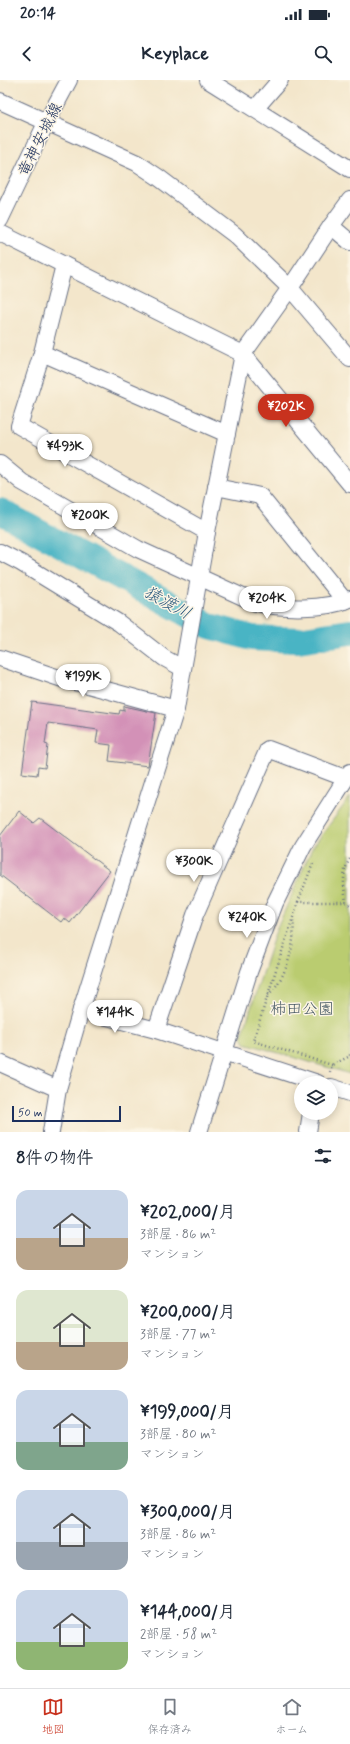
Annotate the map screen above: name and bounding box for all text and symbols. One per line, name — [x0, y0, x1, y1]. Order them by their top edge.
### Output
text: 20:14 — [20, 4, 56, 24]
text: Keyplace — [141, 42, 209, 66]
icon: back — [16, 43, 38, 65]
icon: search — [312, 43, 334, 65]
street label: 竜神安城線 — [13, 99, 67, 180]
pin: ¥202K — [258, 394, 314, 428]
text: ¥202K — [267, 398, 305, 415]
pin: ¥493K — [37, 434, 93, 468]
text: ¥493K — [46, 438, 84, 455]
pin: ¥200K — [62, 503, 118, 537]
text: ¥200K — [71, 507, 109, 524]
water label: 猿渡川 — [140, 581, 195, 625]
pin: ¥204K — [239, 586, 295, 620]
text: ¥204K — [248, 590, 286, 607]
pin: ¥199K — [55, 664, 111, 698]
text: ¥199K — [64, 668, 102, 685]
pin: ¥300K — [166, 849, 222, 883]
text: ¥300K — [175, 853, 213, 870]
pin: ¥240K — [219, 905, 275, 939]
text: ¥240K — [228, 909, 266, 926]
park label: 柿田公園 — [270, 999, 334, 1020]
pin: ¥144K — [87, 1000, 143, 1034]
text: ¥144K — [96, 1004, 134, 1021]
map controls — [294, 1076, 338, 1120]
button: layers — [294, 1076, 338, 1120]
scale bar — [12, 1104, 121, 1123]
text: 50 m — [18, 1106, 43, 1120]
icon: filters — [312, 1145, 334, 1167]
text: 8件の物件 — [16, 1147, 94, 1169]
text: ¥202,000/月 — [140, 1201, 236, 1223]
icon: home — [48, 1206, 96, 1254]
text: 3部屋 · 86 m² — [140, 1226, 216, 1243]
text: マンション — [140, 1246, 204, 1263]
text: ¥200,000/月 — [140, 1301, 236, 1323]
icon: home — [48, 1306, 96, 1354]
text: 3部屋 · 77 m² — [140, 1326, 216, 1343]
text: マンション — [140, 1346, 204, 1363]
text: ¥199,000/月 — [140, 1401, 234, 1423]
icon: home — [48, 1406, 96, 1454]
text: 3部屋 · 80 m² — [140, 1426, 216, 1443]
text: マンション — [140, 1446, 204, 1463]
text: ¥300,000/月 — [140, 1501, 235, 1523]
icon: home — [48, 1506, 96, 1554]
text: 3部屋 · 86 m² — [140, 1526, 216, 1543]
text: マンション — [140, 1546, 204, 1563]
text: ¥144,000/月 — [140, 1601, 235, 1623]
icon: home — [48, 1606, 96, 1654]
text: 2部屋 · 58 m² — [140, 1626, 217, 1643]
text: マンション — [140, 1646, 204, 1663]
tab: 地図 — [42, 1696, 64, 1737]
tab: 保存済み — [148, 1696, 192, 1737]
tab: ホーム — [276, 1696, 308, 1737]

